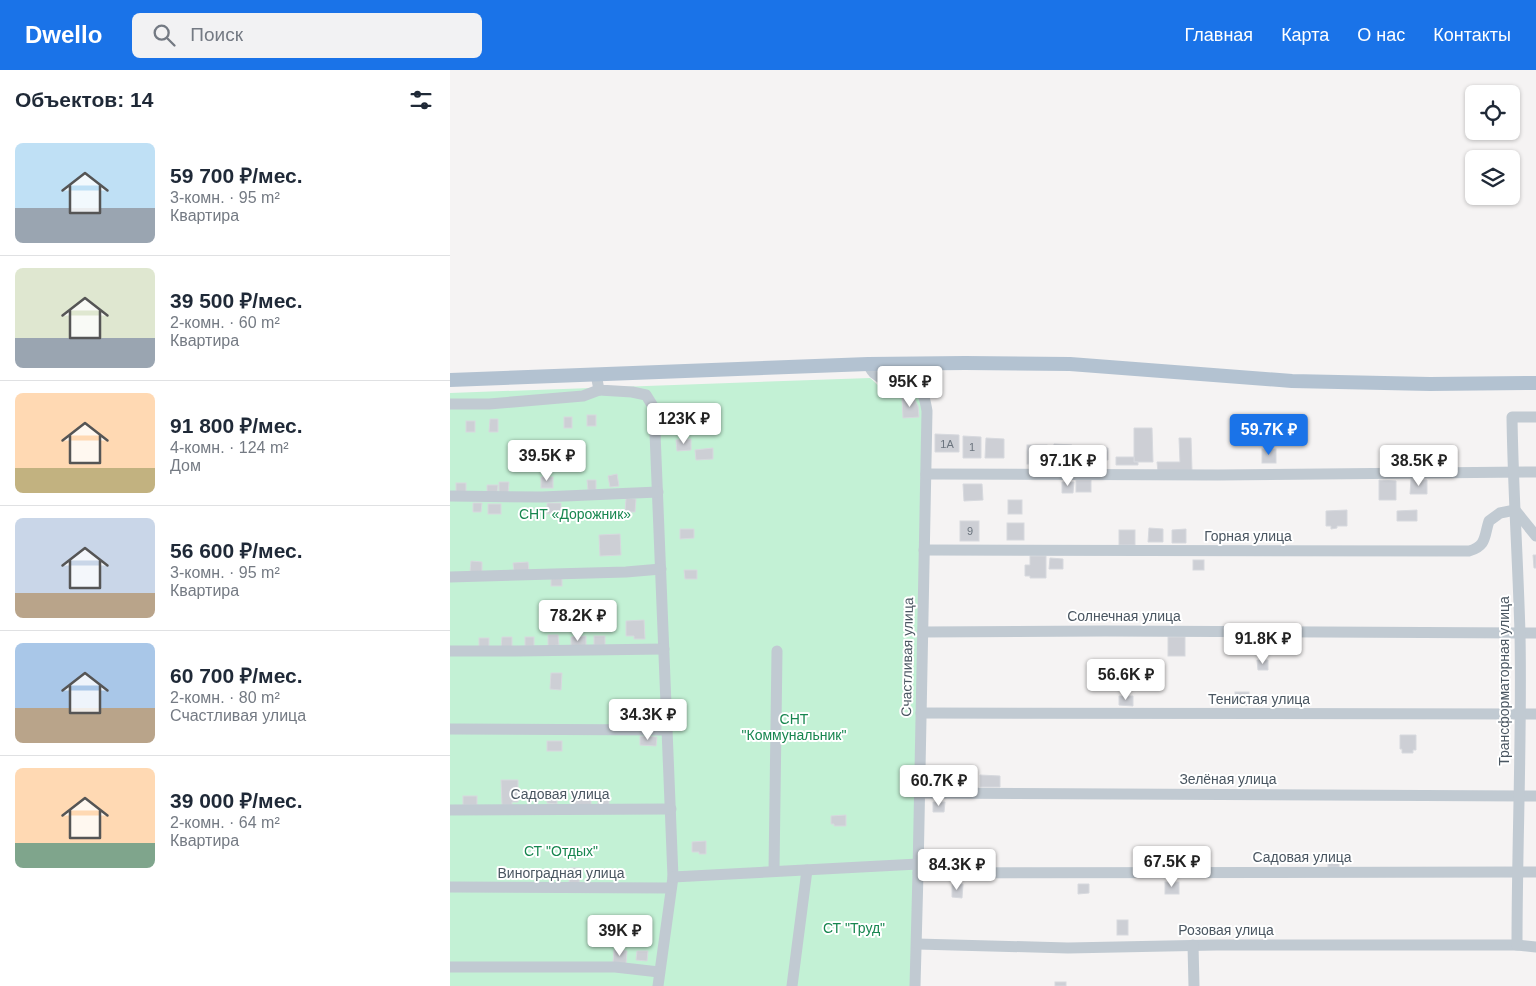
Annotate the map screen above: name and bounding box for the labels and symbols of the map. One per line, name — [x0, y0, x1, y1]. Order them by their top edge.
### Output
pin: 95K ₽ — [875, 366, 945, 408]
pin: 123K ₽ — [643, 402, 725, 445]
pin: 59.7K ₽ — [1223, 414, 1315, 456]
house number: 1А — [940, 438, 954, 450]
pin: 39.5K ₽ — [501, 440, 593, 482]
house number: 1 — [969, 441, 975, 453]
pin: 97.1K ₽ — [1022, 444, 1114, 487]
pin: 38.5K ₽ — [1373, 444, 1465, 487]
park label: СНТ «Дорожник» — [519, 506, 631, 522]
house number: 9 — [967, 525, 973, 537]
street label: Горная улица — [1204, 528, 1292, 544]
street label: Трансформаторная улица — [1496, 596, 1512, 766]
street label: Счастливая улица — [898, 597, 916, 717]
pin: 78.2K ₽ — [532, 600, 624, 642]
street label: Солнечная улица — [1067, 608, 1181, 624]
pin: 91.8K ₽ — [1217, 622, 1309, 665]
pin: 56.6K ₽ — [1080, 658, 1172, 701]
street label: Тенистая улица — [1208, 691, 1310, 707]
pin: 34.3K ₽ — [602, 698, 694, 741]
park label: СНТ "Коммунальник" — [742, 711, 846, 743]
pin: 60.7K ₽ — [893, 764, 985, 807]
street label: Зелёная улица — [1179, 771, 1277, 787]
street label: Садовая улица — [510, 786, 610, 802]
park label: СТ "Отдых" — [524, 843, 598, 859]
pin: 67.5K ₽ — [1126, 846, 1218, 888]
pin: 84.3K ₽ — [911, 848, 1003, 891]
street label: Садовая улица — [1252, 849, 1352, 865]
street label: Виноградная улица — [498, 865, 625, 881]
pin: 39K ₽ — [585, 914, 655, 957]
park label: СТ "Труд" — [823, 920, 885, 936]
street label: Розовая улица — [1178, 922, 1274, 938]

